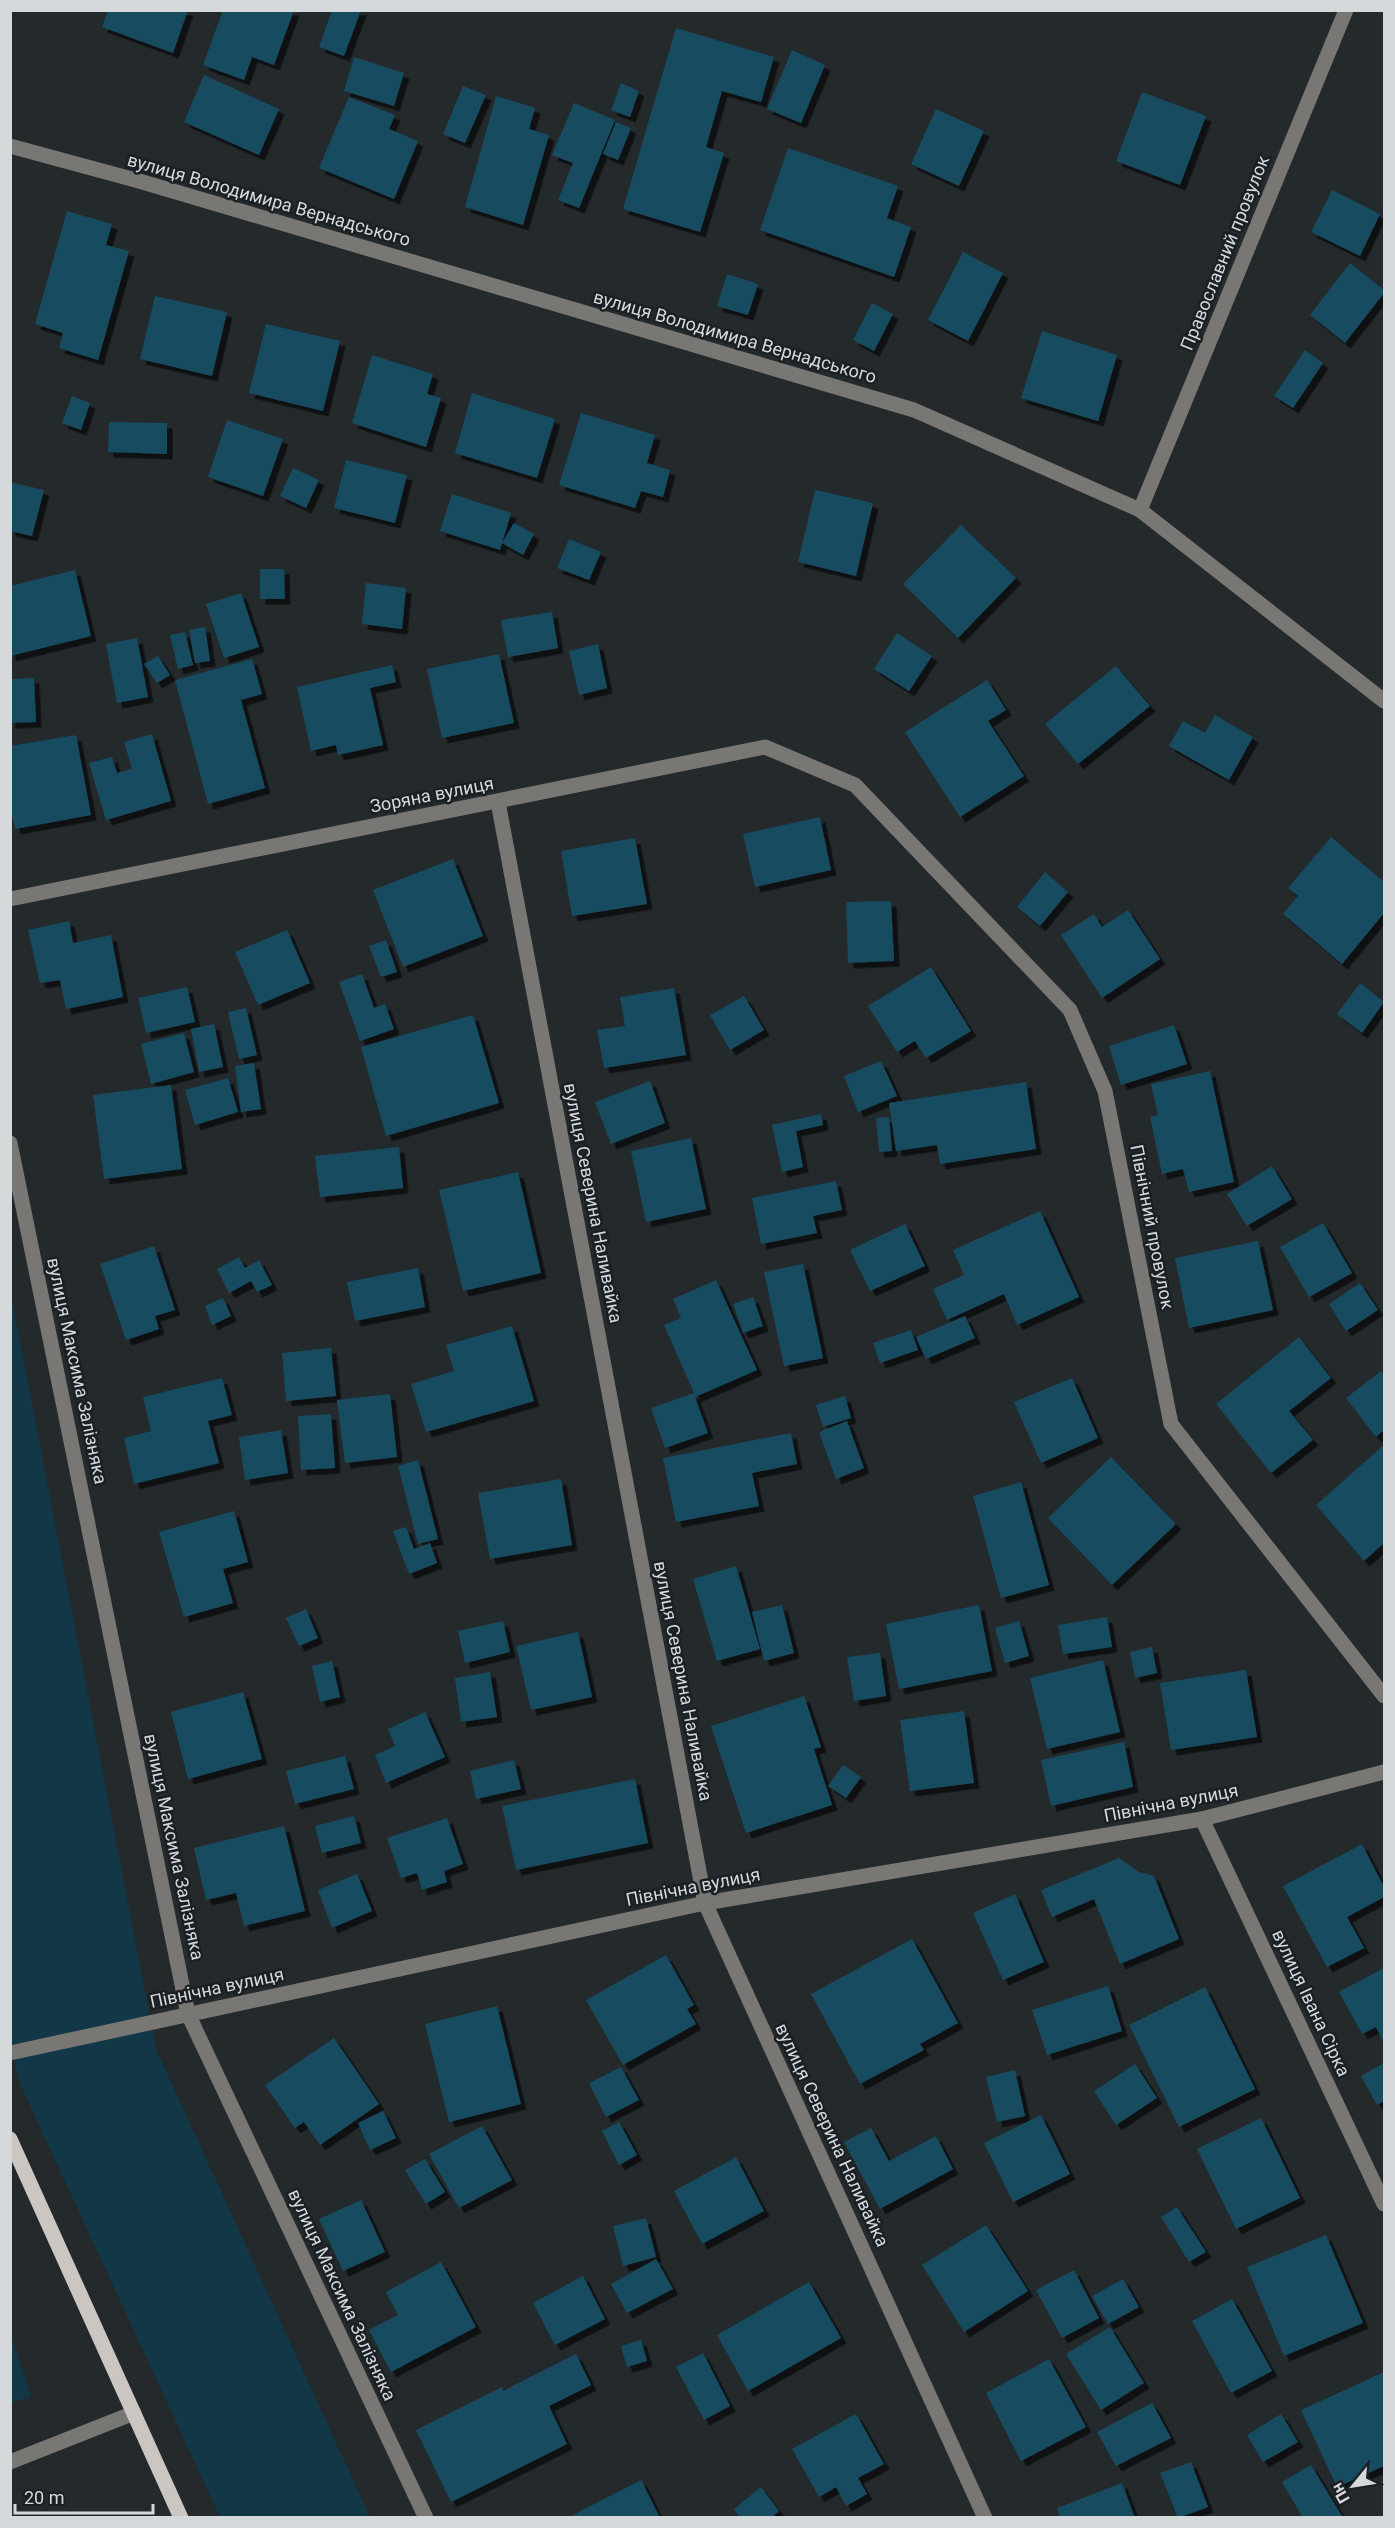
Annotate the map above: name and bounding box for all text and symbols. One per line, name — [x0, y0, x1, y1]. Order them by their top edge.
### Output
street label: вулиця Володимира Вернадського — [125, 149, 413, 250]
street label: Православний провулок — [1176, 152, 1273, 353]
street label: вулиця Володимира Вернадського — [591, 286, 879, 387]
street label: Зоряна вулиця — [368, 772, 495, 817]
street label: вулиця Северина Наливайка — [560, 1081, 627, 1325]
street label: Північний провулок — [1126, 1143, 1179, 1311]
street label: вулиця Максима Залізняка — [43, 1256, 112, 1486]
street label: вулиця Северина Наливайка — [650, 1559, 717, 1803]
street label: вулиця Максима Залізняка — [140, 1732, 209, 1962]
street label: Північна вулиця — [1102, 1779, 1240, 1826]
street label: Північна вулиця — [624, 1863, 762, 1910]
street label: вулиця Івана Сірка — [1268, 1926, 1355, 2080]
street label: Північна вулиця — [148, 1963, 286, 2012]
street label: вулиця Северина Наливайка — [771, 2020, 894, 2250]
street label: вулиця Максима Залізняка — [284, 2186, 401, 2404]
north arrow — [1323, 2456, 1383, 2516]
scale bar — [15, 2477, 153, 2515]
text: Пн — [1327, 2480, 1354, 2507]
text: 20 m — [24, 2487, 64, 2508]

